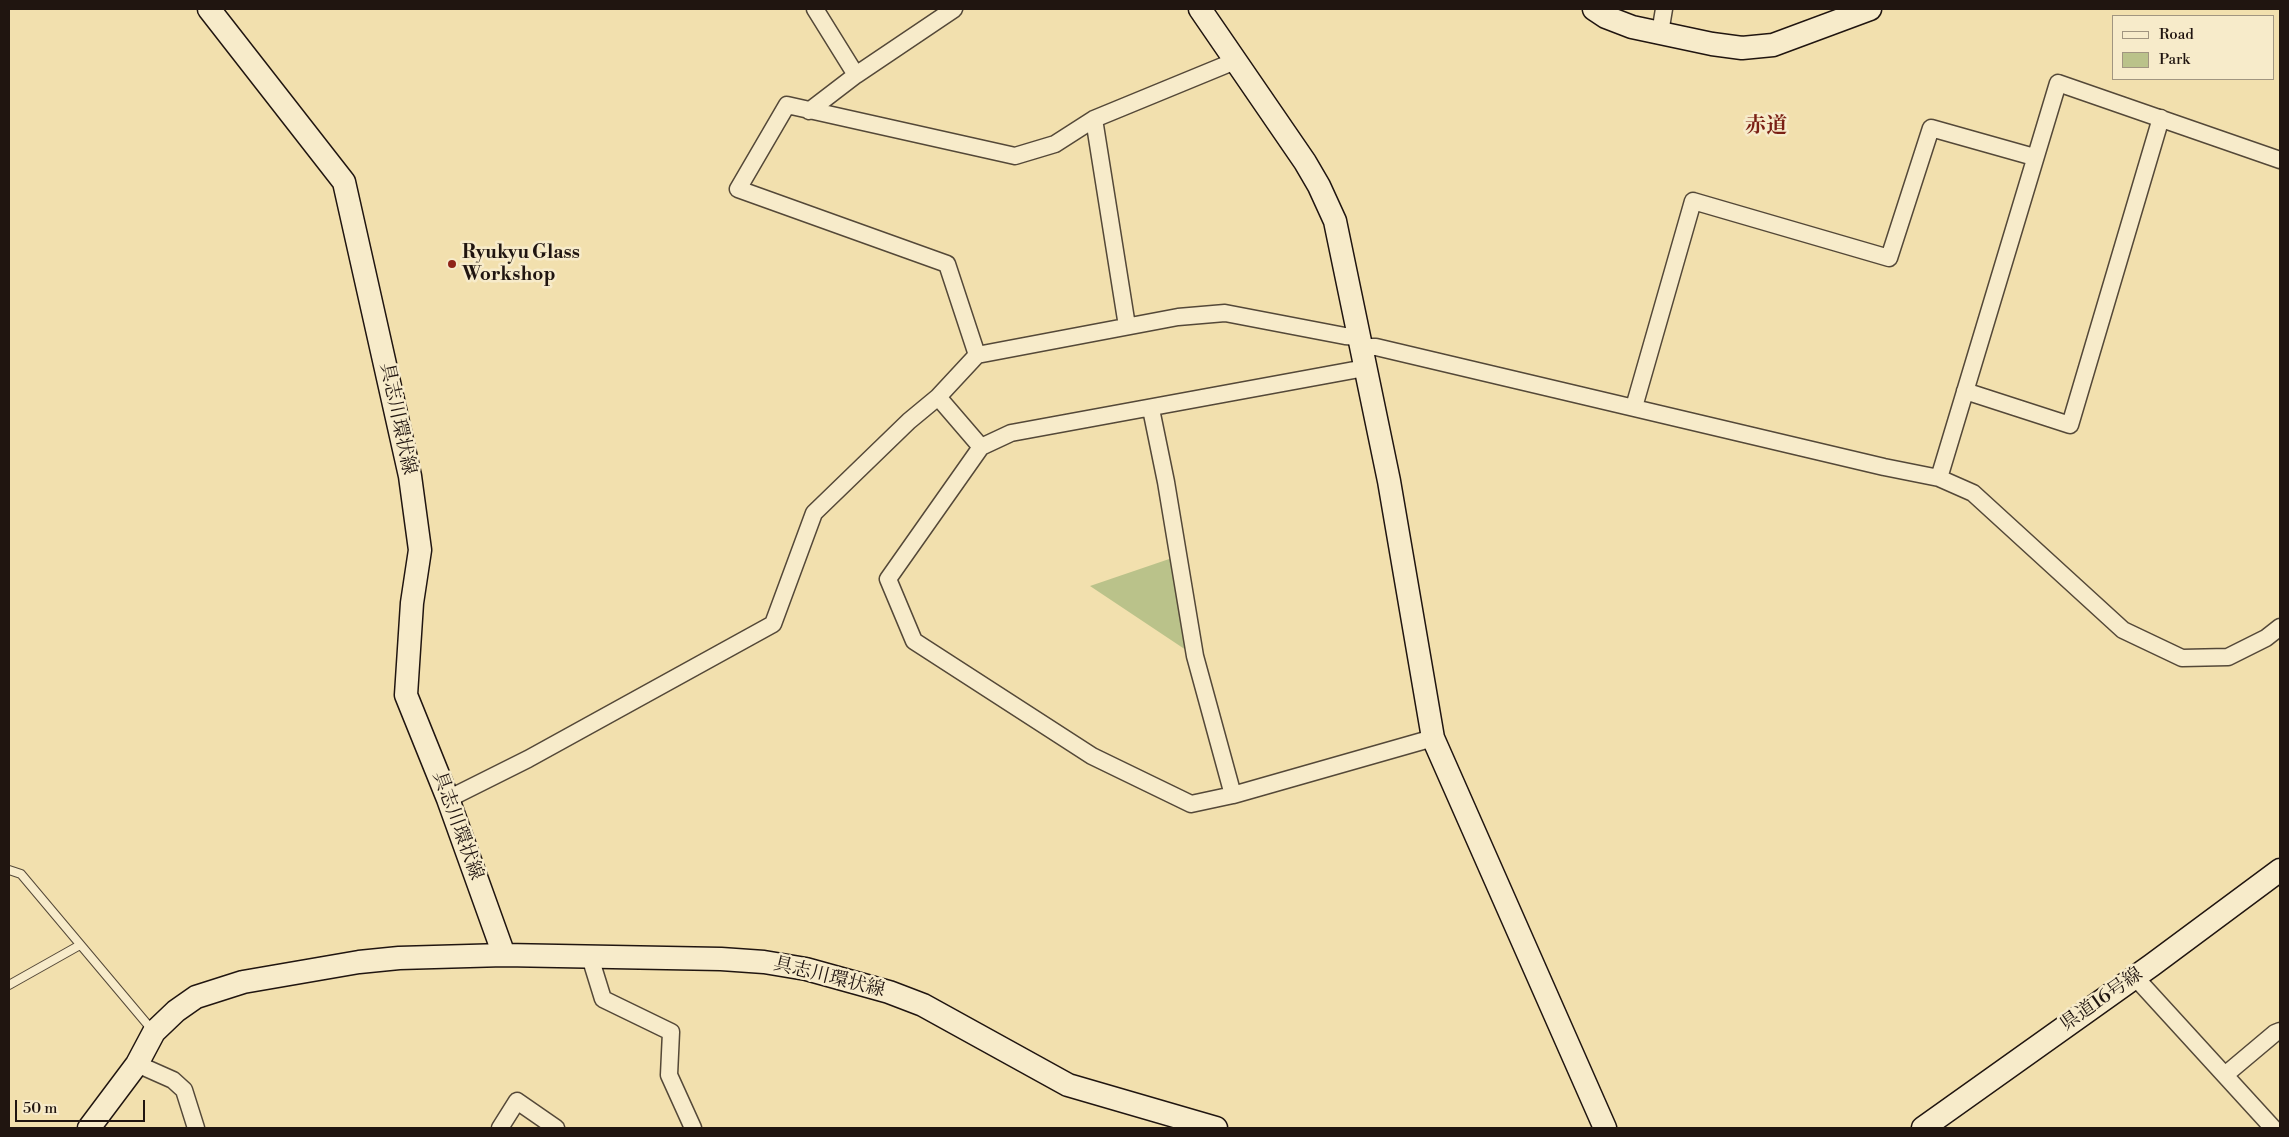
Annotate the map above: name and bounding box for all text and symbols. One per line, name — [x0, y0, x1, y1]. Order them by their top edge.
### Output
legend — [2112, 15, 2274, 80]
text: Road — [2159, 25, 2194, 44]
text: Park — [2159, 50, 2190, 69]
district label: 赤道 — [1745, 114, 1787, 140]
place label: Ryukyu Glass Workshop — [462, 242, 580, 286]
marker: Ryukyu Glass Workshop — [446, 258, 458, 270]
street label: 具志川環状線 — [374, 361, 420, 477]
street label: 具志川環状線 — [427, 769, 487, 883]
street label: 具志川環状線 — [771, 953, 887, 1003]
street label: 県道16号線 — [2057, 963, 2147, 1037]
scale bar — [18, 1090, 148, 1122]
text: 50 m — [23, 1099, 57, 1118]

